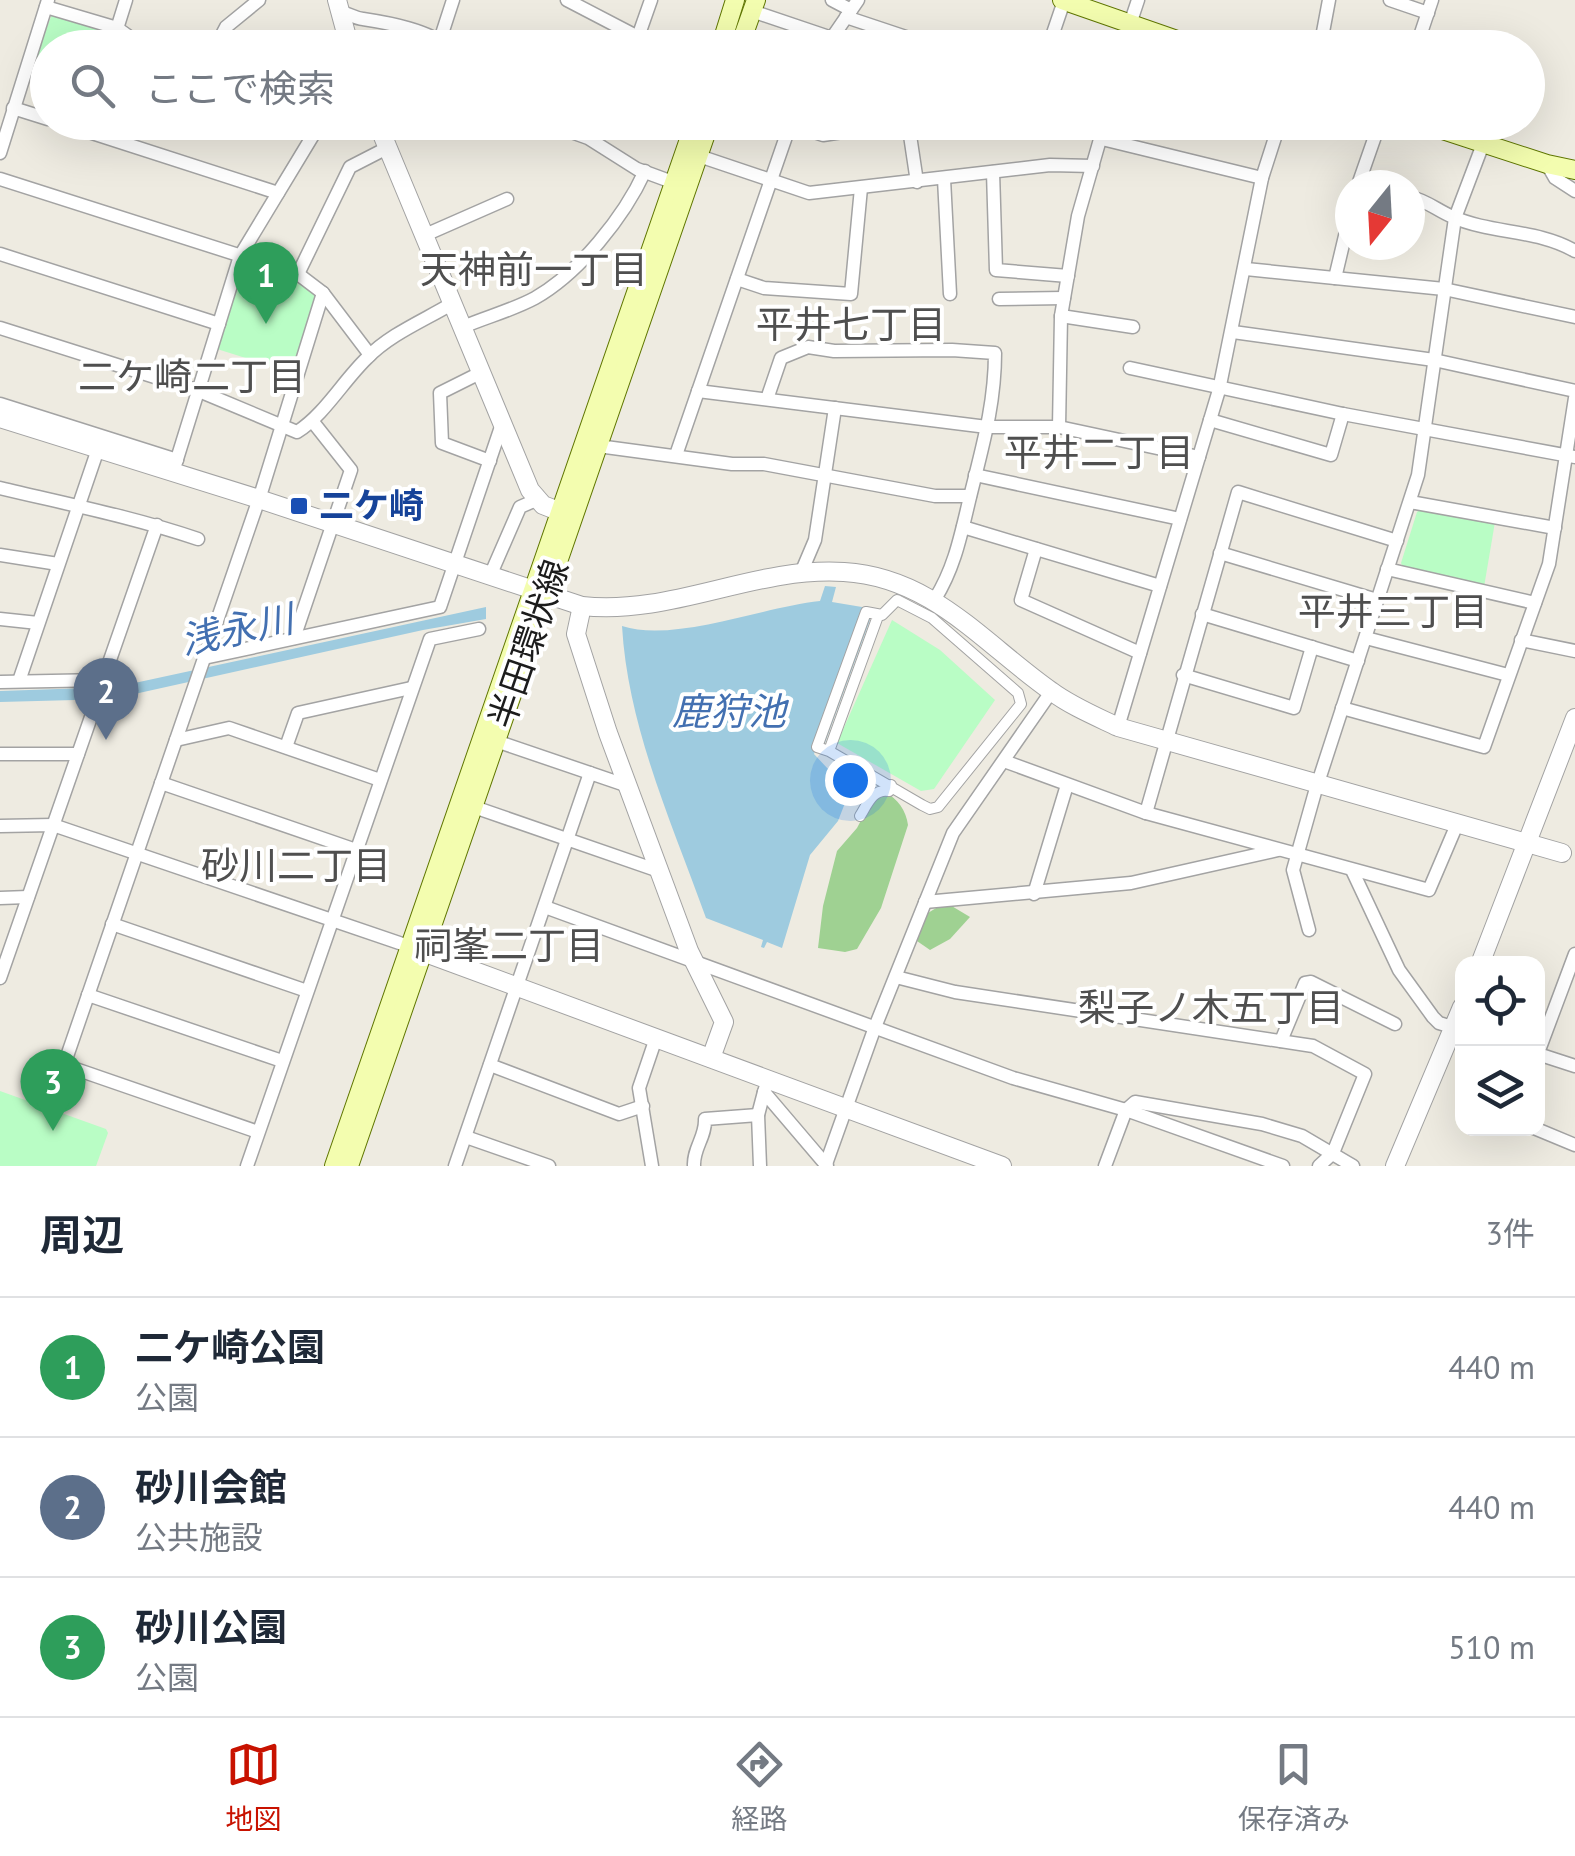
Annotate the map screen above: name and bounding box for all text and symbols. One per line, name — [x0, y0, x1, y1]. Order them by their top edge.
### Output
search box — [30, 30, 1545, 140]
icon: search — [65, 58, 120, 113]
text: ここで検索 — [145, 63, 335, 112]
north arrow — [1335, 170, 1425, 260]
pin: 1 — [234, 242, 298, 324]
district label: 天神前一丁目 — [420, 244, 648, 293]
district label: 平井七丁目 — [756, 299, 946, 348]
district label: 二ケ崎二丁目 — [78, 351, 306, 400]
district label: 平井二丁目 — [1004, 427, 1194, 476]
place label: 二ケ崎 — [319, 482, 424, 528]
marker: 二ケ崎 — [288, 495, 310, 517]
street label: 半田環状線 — [478, 553, 578, 734]
district label: 平井三丁目 — [1298, 586, 1488, 635]
water label: 浅永川 — [176, 592, 301, 664]
pin: 2 — [74, 658, 138, 740]
water label: 鹿狩池 — [672, 686, 790, 735]
your location — [825, 755, 876, 806]
district label: 砂川二丁目 — [201, 840, 391, 889]
district label: 祠峯二丁目 — [414, 920, 604, 969]
map controls — [1455, 956, 1545, 1136]
button: locate — [1455, 956, 1545, 1046]
district label: 梨子ノ木五丁目 — [1078, 982, 1344, 1031]
button: layers — [1455, 1046, 1545, 1136]
pin: 3 — [20, 1048, 86, 1131]
text: 周辺 — [40, 1207, 124, 1262]
text: 3件 — [1486, 1212, 1535, 1254]
text: 二ケ崎公園 — [135, 1322, 325, 1371]
text: 1 — [63, 1346, 82, 1388]
text: 440 m — [1448, 1346, 1535, 1388]
text: 公園 — [135, 1376, 199, 1418]
text: 砂川会館 — [135, 1462, 287, 1511]
text: 2 — [63, 1486, 82, 1528]
text: 440 m — [1448, 1486, 1535, 1528]
text: 公共施設 — [135, 1516, 263, 1558]
text: 砂川公園 — [135, 1602, 287, 1651]
text: 3 — [63, 1626, 82, 1668]
text: 510 m — [1448, 1626, 1535, 1668]
text: 公園 — [135, 1656, 199, 1698]
tab: 地図 — [225, 1737, 281, 1837]
tab: 経路 — [731, 1737, 788, 1837]
tab: 保存済み — [1238, 1737, 1350, 1837]

